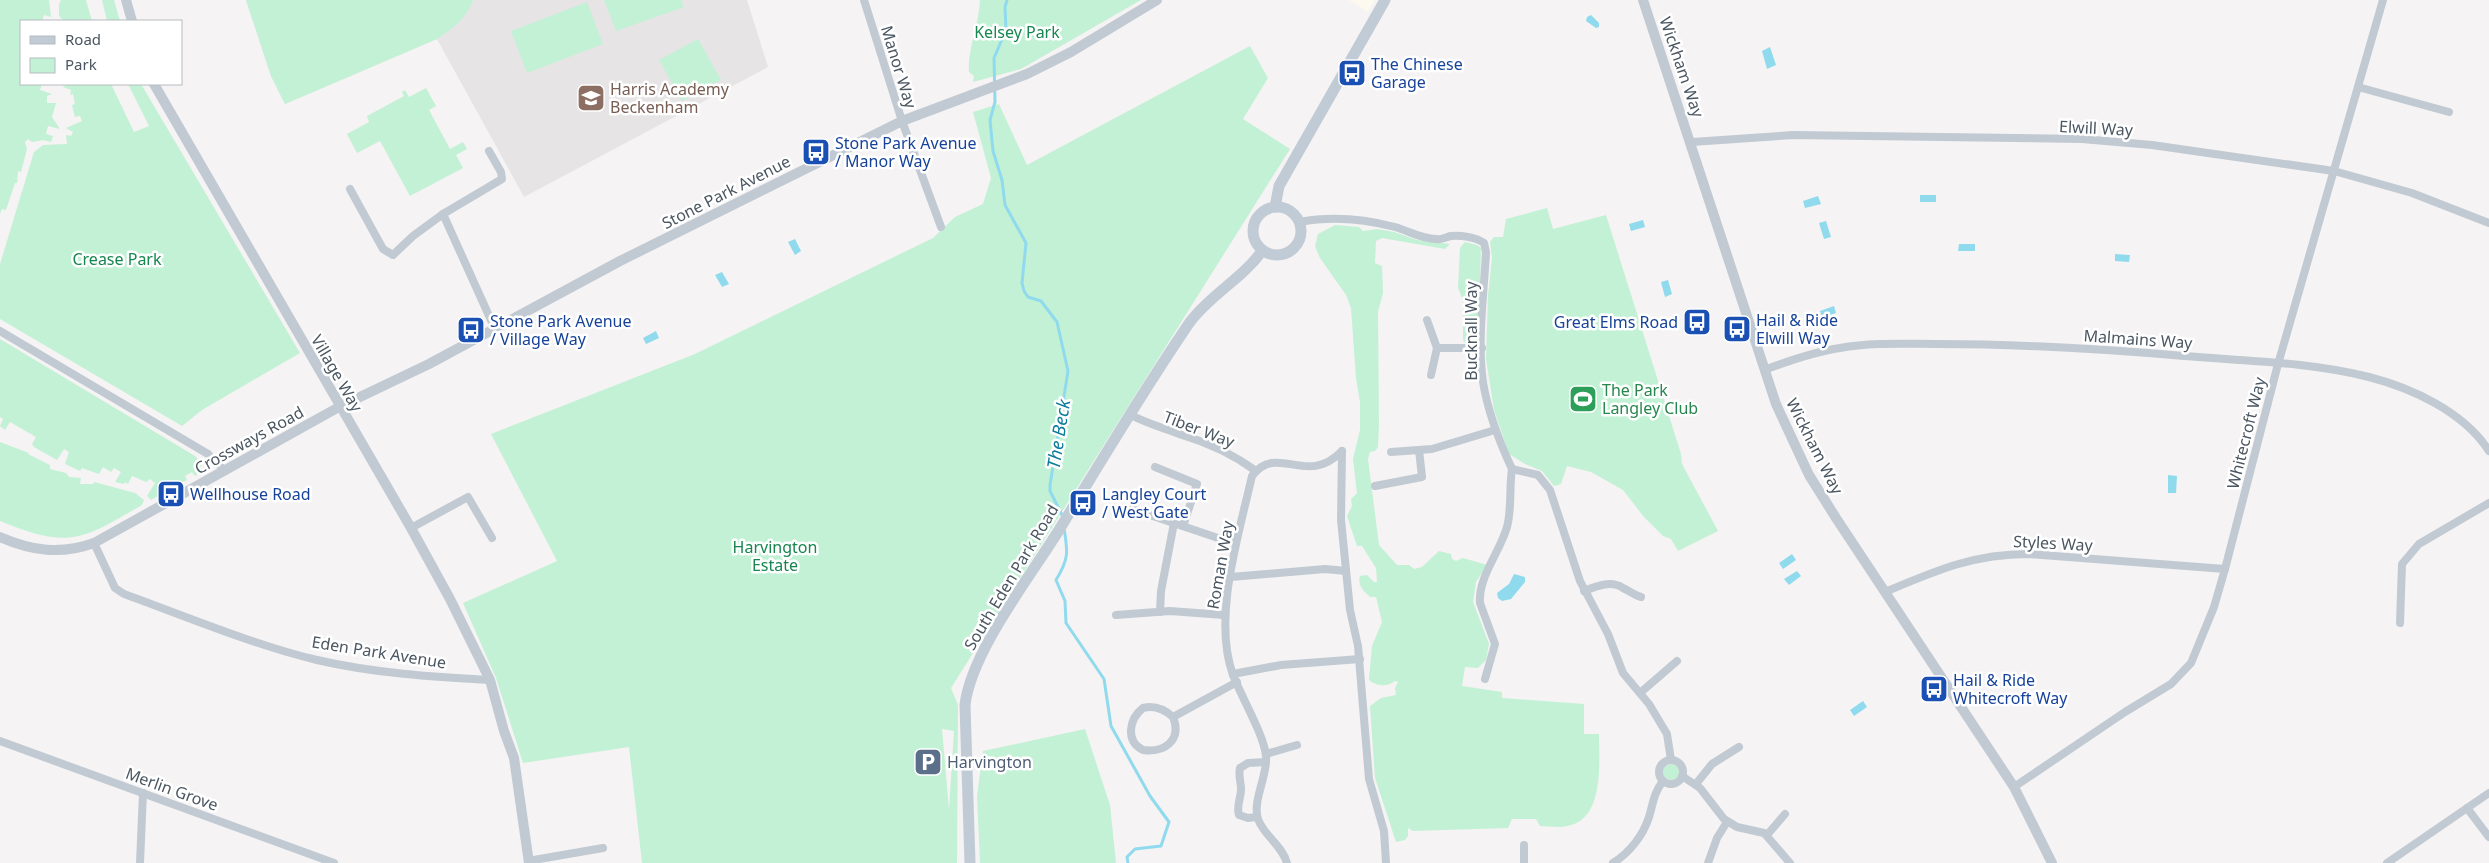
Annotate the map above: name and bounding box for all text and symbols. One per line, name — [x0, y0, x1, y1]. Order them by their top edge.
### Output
street label: Wickham Way — [1655, 14, 1710, 121]
legend — [20, 20, 182, 85]
park label: Kelsey Park — [974, 21, 1060, 43]
street label: Manor Way — [876, 23, 922, 112]
text: Road — [65, 29, 101, 49]
place label: The Chinese Garage — [1371, 53, 1463, 93]
text: Park — [65, 54, 97, 74]
bus stop icon: The Chinese Garage — [1337, 58, 1367, 88]
place label: Harris Academy Beckenham — [610, 78, 730, 118]
school or university icon: Harris Academy Beckenham — [576, 83, 606, 113]
street label: Elwill Way — [2059, 115, 2134, 141]
place label: Stone Park Avenue / Manor Way — [835, 132, 976, 172]
bus stop icon: Stone Park Avenue / Manor Way — [801, 137, 831, 167]
street label: Stone Park Avenue — [658, 150, 794, 234]
park label: Crease Park — [72, 248, 162, 270]
street label: Bucknall Way — [1460, 280, 1482, 381]
bus stop icon: Great Elms Road — [1682, 307, 1712, 337]
place label: Hail & Ride Elwill Way — [1756, 309, 1838, 349]
place label: Stone Park Avenue / Village Way — [490, 310, 631, 350]
place label: Great Elms Road — [1554, 311, 1678, 333]
bus stop icon: Hail & Ride Elwill Way — [1722, 314, 1752, 344]
bus stop icon: Stone Park Avenue / Village Way — [456, 315, 486, 345]
street label: Malmains Way — [2083, 324, 2194, 354]
street label: Village Way — [306, 330, 368, 416]
street label: Whitecroft Way — [2221, 374, 2271, 491]
place label: The Park Langley Club — [1602, 379, 1698, 419]
sports icon: The Park Langley Club — [1568, 384, 1598, 414]
street label: Wickham Way — [1781, 394, 1849, 498]
water label: The Beck — [1041, 397, 1075, 470]
street label: Crossways Road — [191, 401, 307, 479]
street label: Tiber Way — [1160, 405, 1238, 453]
bus stop icon: Wellhouse Road — [156, 479, 186, 509]
place label: Wellhouse Road — [190, 483, 311, 505]
place label: Langley Court / West Gate — [1102, 483, 1207, 523]
bus stop icon: Langley Court / West Gate — [1068, 488, 1098, 518]
street label: South Eden Park Road — [959, 500, 1063, 654]
street label: Roman Way — [1201, 518, 1239, 611]
street label: Styles Way — [2013, 530, 2094, 556]
park label: Harvington Estate — [733, 536, 817, 576]
street label: Eden Park Avenue — [310, 631, 448, 673]
place label: Hail & Ride Whitecroft Way — [1953, 669, 2068, 709]
bus stop icon: Hail & Ride Whitecroft Way — [1919, 674, 1949, 704]
parking icon: Harvington — [913, 747, 943, 777]
place label: Harvington — [947, 751, 1032, 773]
street label: Merlin Grove — [123, 762, 221, 816]

